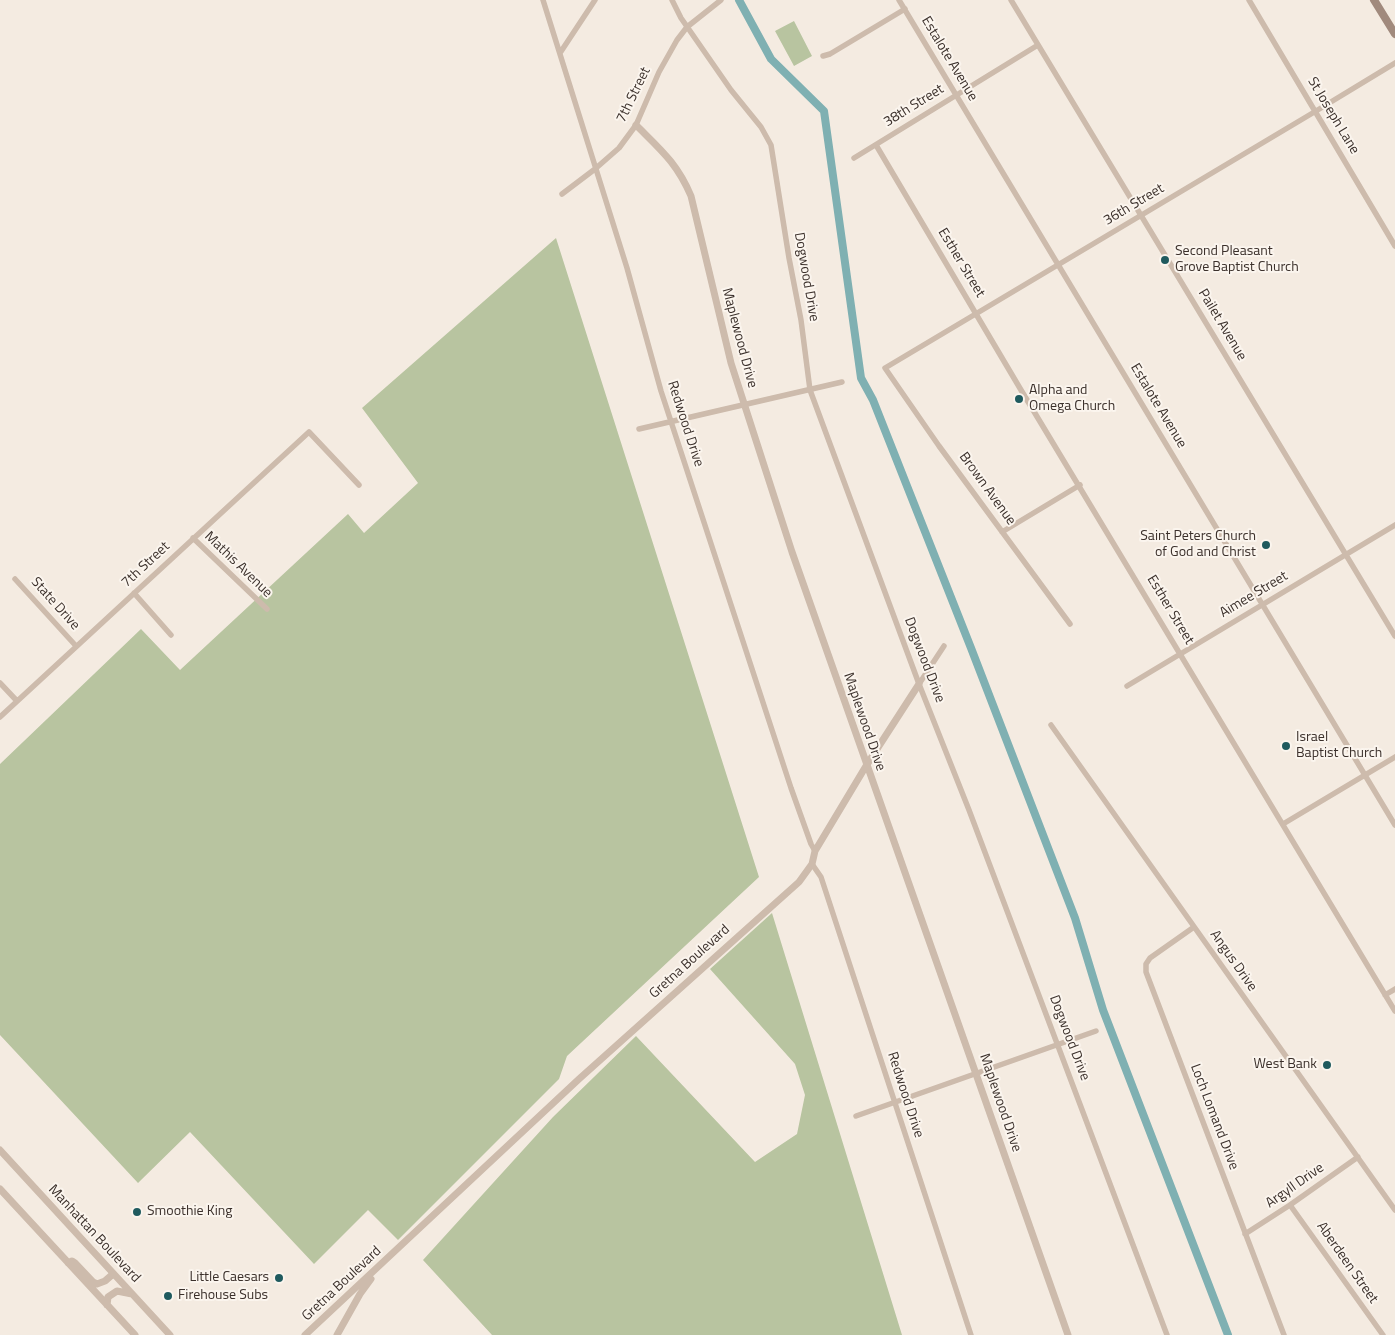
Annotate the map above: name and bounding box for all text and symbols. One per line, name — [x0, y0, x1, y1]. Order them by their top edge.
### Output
street label: Estalote Avenue — [917, 14, 981, 104]
street label: 7th Street — [613, 65, 655, 125]
street label: St Joseph Lane — [1303, 75, 1363, 157]
street label: 38th Street — [881, 81, 947, 131]
street label: 36th Street — [1101, 180, 1167, 230]
street label: Esther Street — [934, 225, 988, 301]
street label: Dogwood Drive — [790, 231, 822, 323]
place label: Second Pleasant Grove Baptist Church — [1175, 244, 1299, 276]
marker: Second Pleasant Grove Baptist Church — [1159, 254, 1171, 266]
street label: Maplewood Drive — [718, 286, 760, 390]
street label: Pailet Avenue — [1194, 286, 1250, 364]
street label: Estalote Avenue — [1126, 361, 1190, 451]
street label: Redwood Drive — [663, 379, 707, 469]
place label: Alpha and Omega Church — [1029, 383, 1115, 416]
marker: Alpha and Omega Church — [1013, 393, 1025, 405]
street label: Brown Avenue — [955, 449, 1019, 529]
street label: Mathis Avenue — [201, 529, 275, 601]
place label: Saint Peters Church of God and Christ — [1140, 529, 1256, 562]
street label: 7th Street — [119, 539, 173, 591]
marker: Saint Peters Church of God and Christ — [1260, 539, 1272, 551]
street label: Aimee Street — [1217, 568, 1291, 622]
street label: Esther Street — [1143, 572, 1197, 648]
street label: State Drive — [27, 574, 83, 634]
street label: Dogwood Drive — [900, 615, 948, 705]
street label: Maplewood Drive — [839, 671, 889, 773]
place label: Israel Baptist Church — [1296, 730, 1382, 762]
marker: Israel Baptist Church — [1280, 740, 1292, 752]
street label: Gretna Boulevard — [646, 922, 734, 1002]
street label: Angus Drive — [1206, 927, 1260, 995]
street label: Dogwood Drive — [1045, 993, 1093, 1083]
street label: Redwood Drive — [883, 1050, 927, 1140]
street label: Maplewood Drive — [975, 1052, 1025, 1154]
place label: West Bank — [1253, 1057, 1317, 1073]
marker: West Bank — [1321, 1059, 1333, 1071]
street label: Loch Lomand Drive — [1186, 1062, 1242, 1172]
street label: Argyll Drive — [1263, 1160, 1327, 1212]
street label: Manhattan Boulevard — [44, 1182, 144, 1286]
place label: Smoothie King — [147, 1204, 232, 1220]
marker: Smoothie King — [131, 1206, 143, 1218]
street label: Aberdeen Street — [1313, 1219, 1381, 1307]
street label: Gretna Boulevard — [299, 1243, 385, 1325]
place label: Little Caesars — [189, 1270, 269, 1286]
marker: Little Caesars — [273, 1272, 285, 1284]
place label: Firehouse Subs — [178, 1288, 268, 1304]
marker: Firehouse Subs — [162, 1290, 174, 1302]

